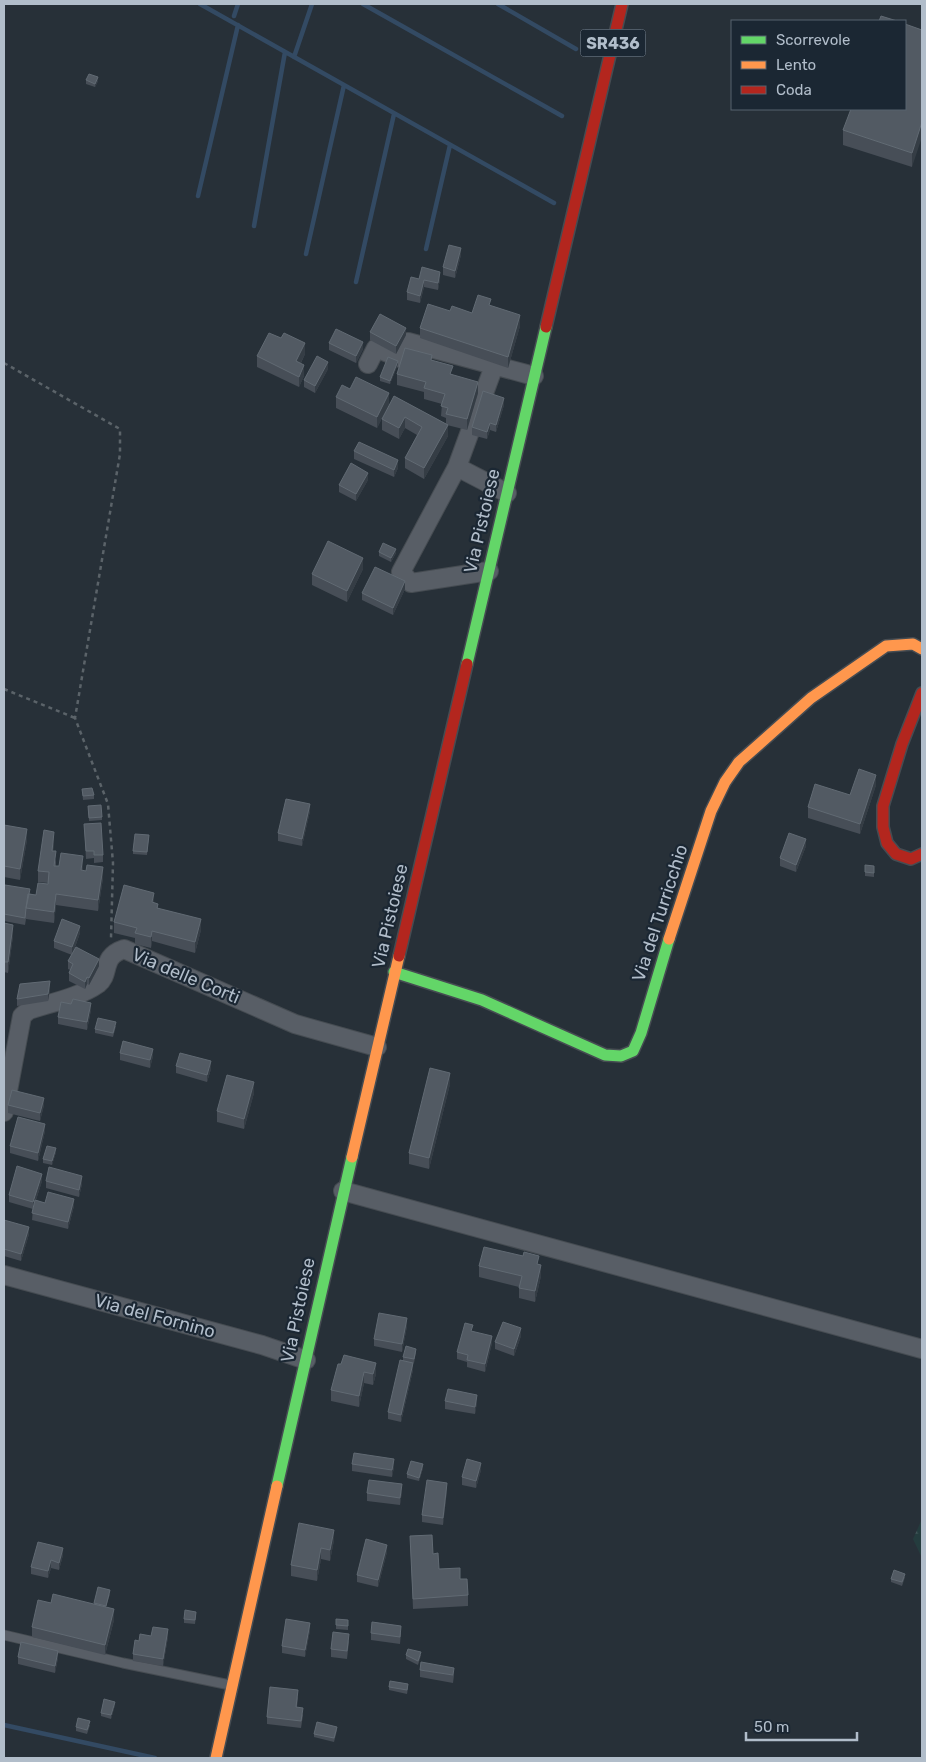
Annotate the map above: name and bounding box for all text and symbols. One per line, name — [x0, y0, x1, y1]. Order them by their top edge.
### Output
legend — [731, 20, 906, 110]
road number: SR436 — [580, 29, 646, 56]
text: Scorrevole — [776, 31, 850, 49]
text: Lento — [776, 56, 816, 74]
text: Coda — [776, 81, 812, 99]
street label: Via Pistoiese — [459, 467, 505, 575]
street label: Via del Turricchio — [627, 842, 693, 984]
street label: Via Pistoiese — [367, 862, 413, 970]
street label: Via delle Corti — [129, 943, 243, 1009]
street label: Via Pistoiese — [276, 1256, 320, 1364]
street label: Via del Fornino — [92, 1289, 218, 1343]
scale bar — [746, 1710, 857, 1742]
text: 50 m — [754, 1718, 789, 1736]

